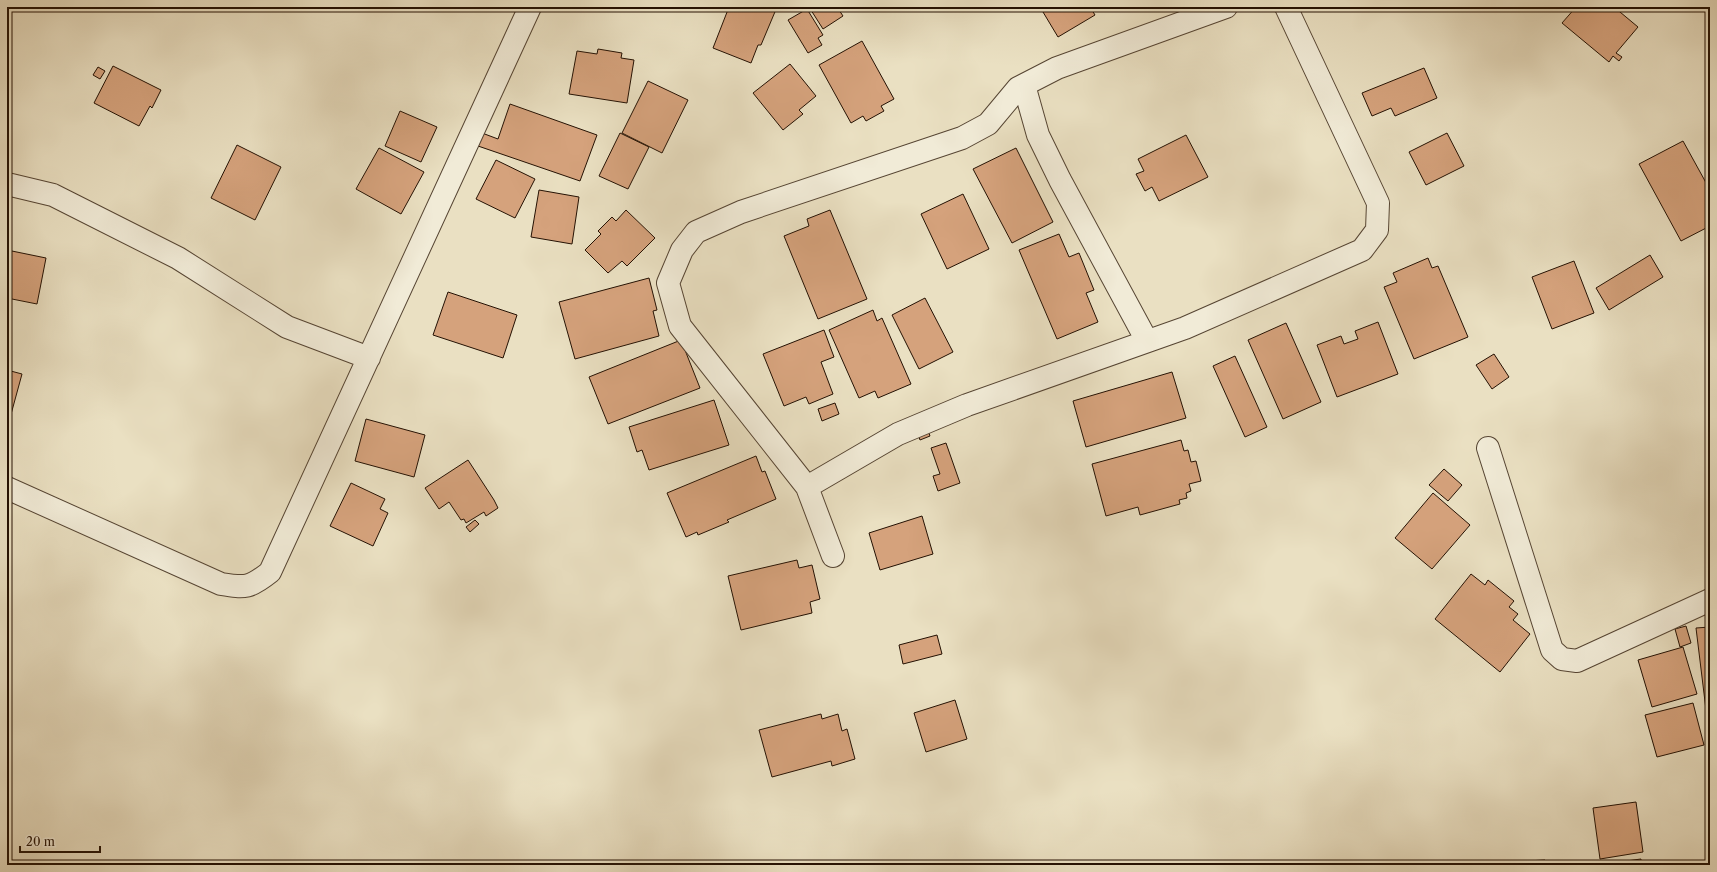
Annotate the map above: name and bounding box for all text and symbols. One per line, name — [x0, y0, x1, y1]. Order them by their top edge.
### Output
scale bar — [20, 828, 100, 854]
text: 20 m — [26, 834, 55, 849]

